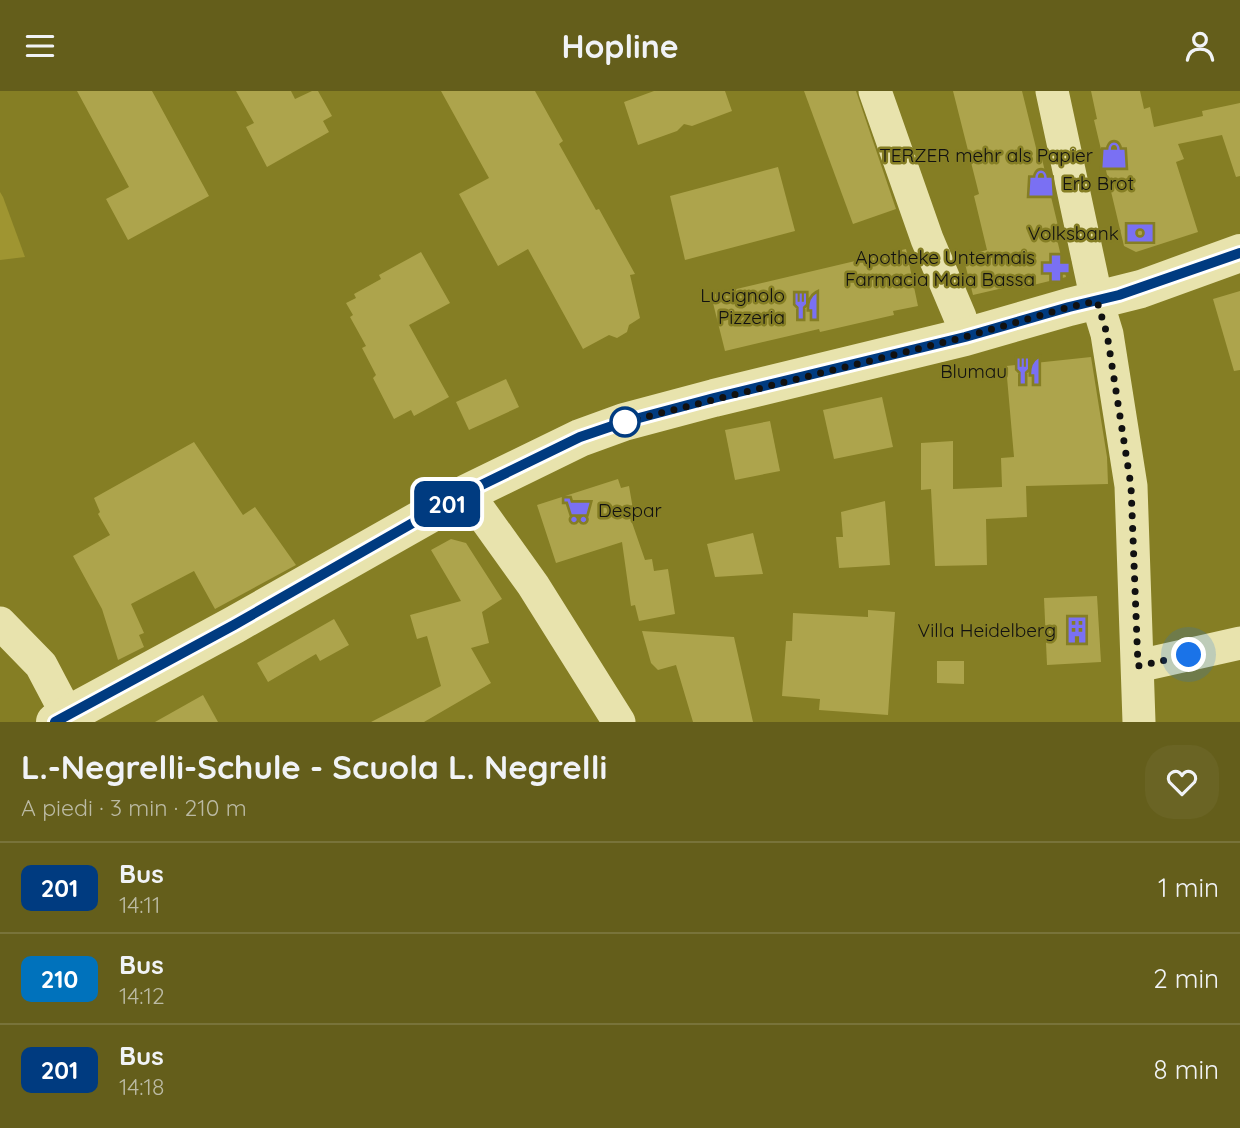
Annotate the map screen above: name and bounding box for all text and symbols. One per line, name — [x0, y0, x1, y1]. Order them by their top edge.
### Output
text: Hopline — [561, 26, 679, 66]
icon: menu — [21, 27, 59, 65]
icon: person — [1181, 27, 1219, 65]
shop icon: TERZER mehr als Papier — [1099, 140, 1129, 170]
place label: TERZER mehr als Papier — [879, 143, 1094, 167]
shop icon: Erb Brot — [1026, 168, 1056, 198]
place label: Erb Brot — [1062, 171, 1134, 195]
bank icon: Volksbank — [1125, 218, 1155, 248]
place label: Volksbank — [1028, 221, 1119, 245]
place label: Apotheke Untermais Farmacia Maia Bassa — [845, 245, 1035, 291]
pharmacy icon: Apotheke Untermais Farmacia Maia Bassa — [1041, 253, 1071, 283]
place label: Lucignolo Pizzeria — [700, 283, 785, 329]
restaurant icon: Lucignolo Pizzeria — [791, 291, 821, 321]
restaurant icon: Blumau — [1013, 356, 1043, 386]
place label: Blumau — [940, 359, 1007, 383]
unlabelled marker — [610, 407, 640, 437]
line badge: 201 — [407, 481, 487, 527]
text: 201 — [428, 489, 466, 519]
supermarket icon: Despar — [562, 495, 592, 525]
place label: Despar — [598, 498, 662, 522]
building icon: Villa Heidelberg — [1062, 615, 1092, 645]
place label: Villa Heidelberg — [918, 618, 1056, 642]
your location — [1171, 637, 1206, 672]
button: heart — [1145, 745, 1219, 819]
text: L.-Negrelli-Schule - Scuola L. Negrelli — [21, 746, 607, 787]
text: A piedi · 3 min · 210 m — [21, 793, 247, 822]
text: Bus — [119, 857, 164, 890]
text: 1 min — [1158, 871, 1219, 904]
text: 201 — [41, 873, 78, 903]
text: 14:11 — [119, 890, 161, 919]
text: Bus — [119, 948, 164, 981]
text: 2 min — [1153, 962, 1219, 995]
text: 210 — [41, 964, 78, 994]
text: 14:12 — [119, 981, 165, 1010]
text: Bus — [119, 1039, 164, 1072]
text: 8 min — [1154, 1053, 1219, 1086]
text: 201 — [41, 1055, 78, 1085]
text: 14:18 — [119, 1072, 165, 1101]

